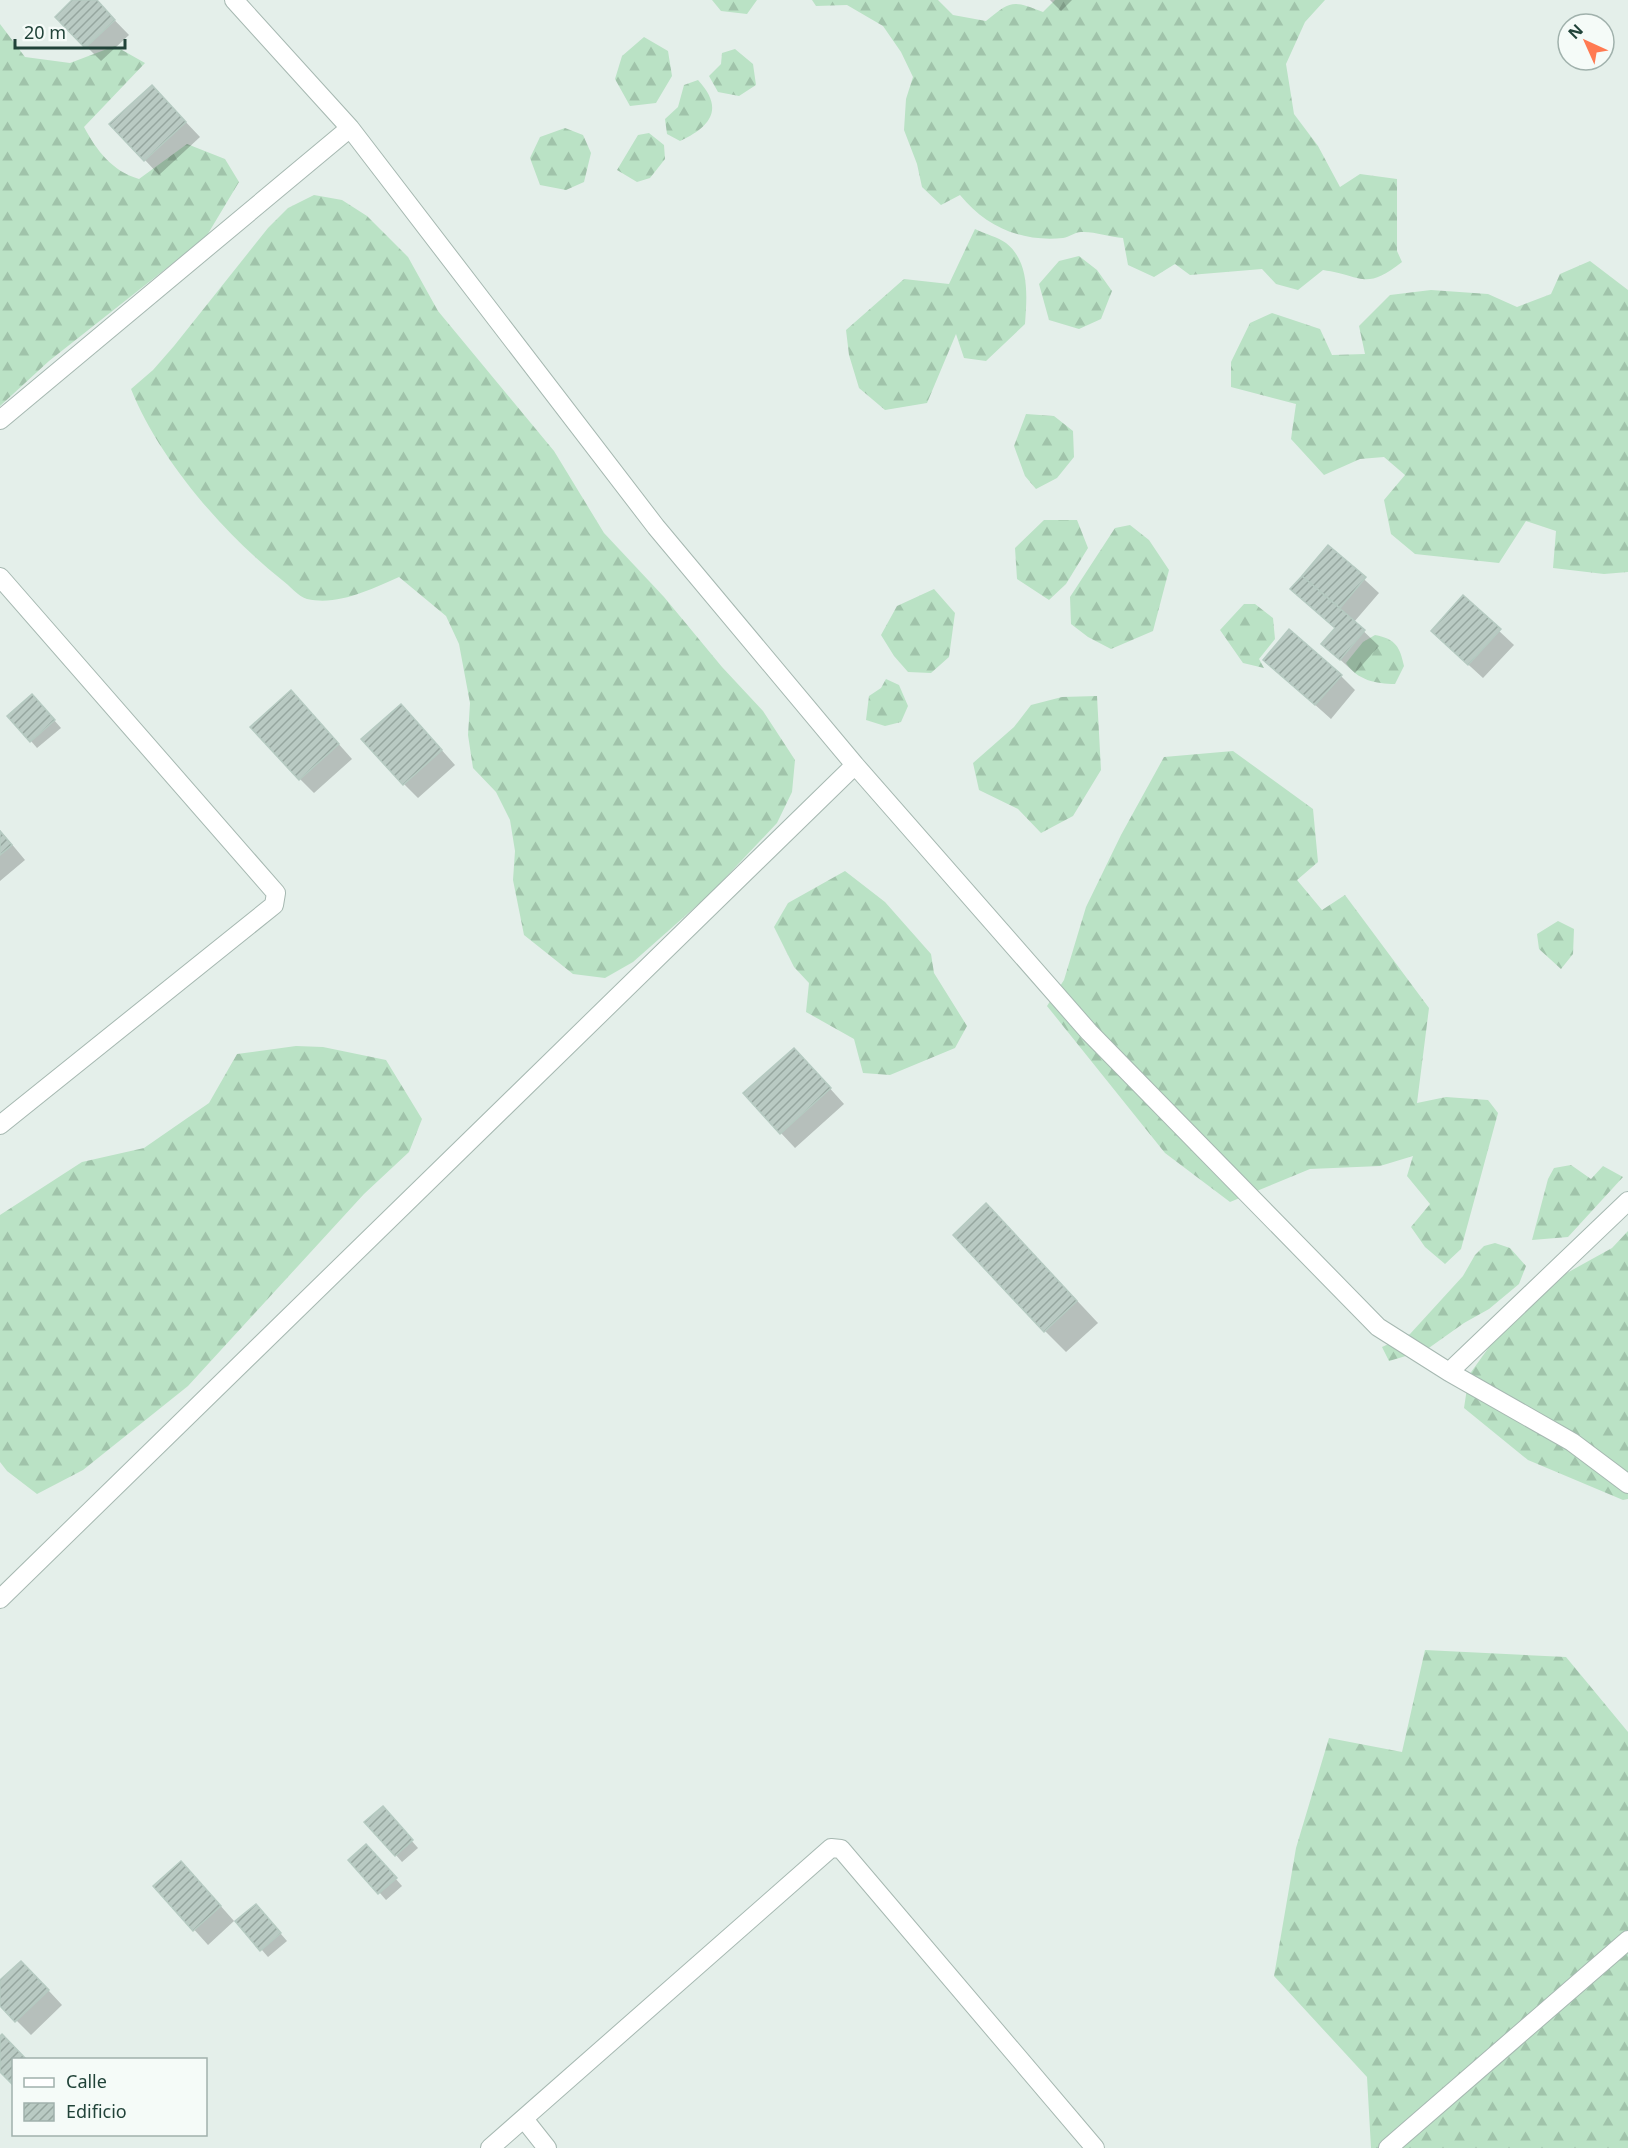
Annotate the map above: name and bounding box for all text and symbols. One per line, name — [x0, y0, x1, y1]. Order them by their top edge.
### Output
scale bar — [15, 12, 124, 50]
north arrow — [1556, 12, 1616, 72]
text: N — [1563, 19, 1588, 44]
text: 20 m — [24, 20, 66, 44]
legend — [12, 2058, 207, 2136]
text: Calle — [66, 2069, 107, 2093]
text: Edificio — [66, 2099, 127, 2123]

